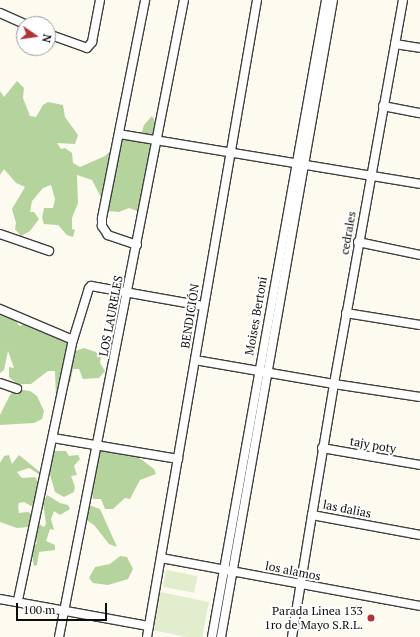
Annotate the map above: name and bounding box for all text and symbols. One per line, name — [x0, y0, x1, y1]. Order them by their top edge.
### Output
north arrow — [16, 16, 56, 56]
text: N — [39, 33, 54, 44]
street label: cedrales — [337, 210, 359, 256]
street label: LOS LAURELES — [96, 274, 126, 358]
street label: Moises Bertoni — [242, 275, 270, 357]
street label: BENDICIÓN — [178, 283, 202, 349]
street label: tajy poty — [349, 434, 397, 456]
street label: las dalias — [322, 497, 372, 521]
street label: los alamos — [264, 559, 322, 583]
scale bar — [18, 595, 109, 621]
text: 100 m — [23, 602, 55, 617]
place label: Parada Linea 133 1ro de Mayo S.R.L. — [264, 604, 363, 632]
marker: Parada Linea 133 1ro de Mayo S.R.L. — [366, 613, 376, 623]

